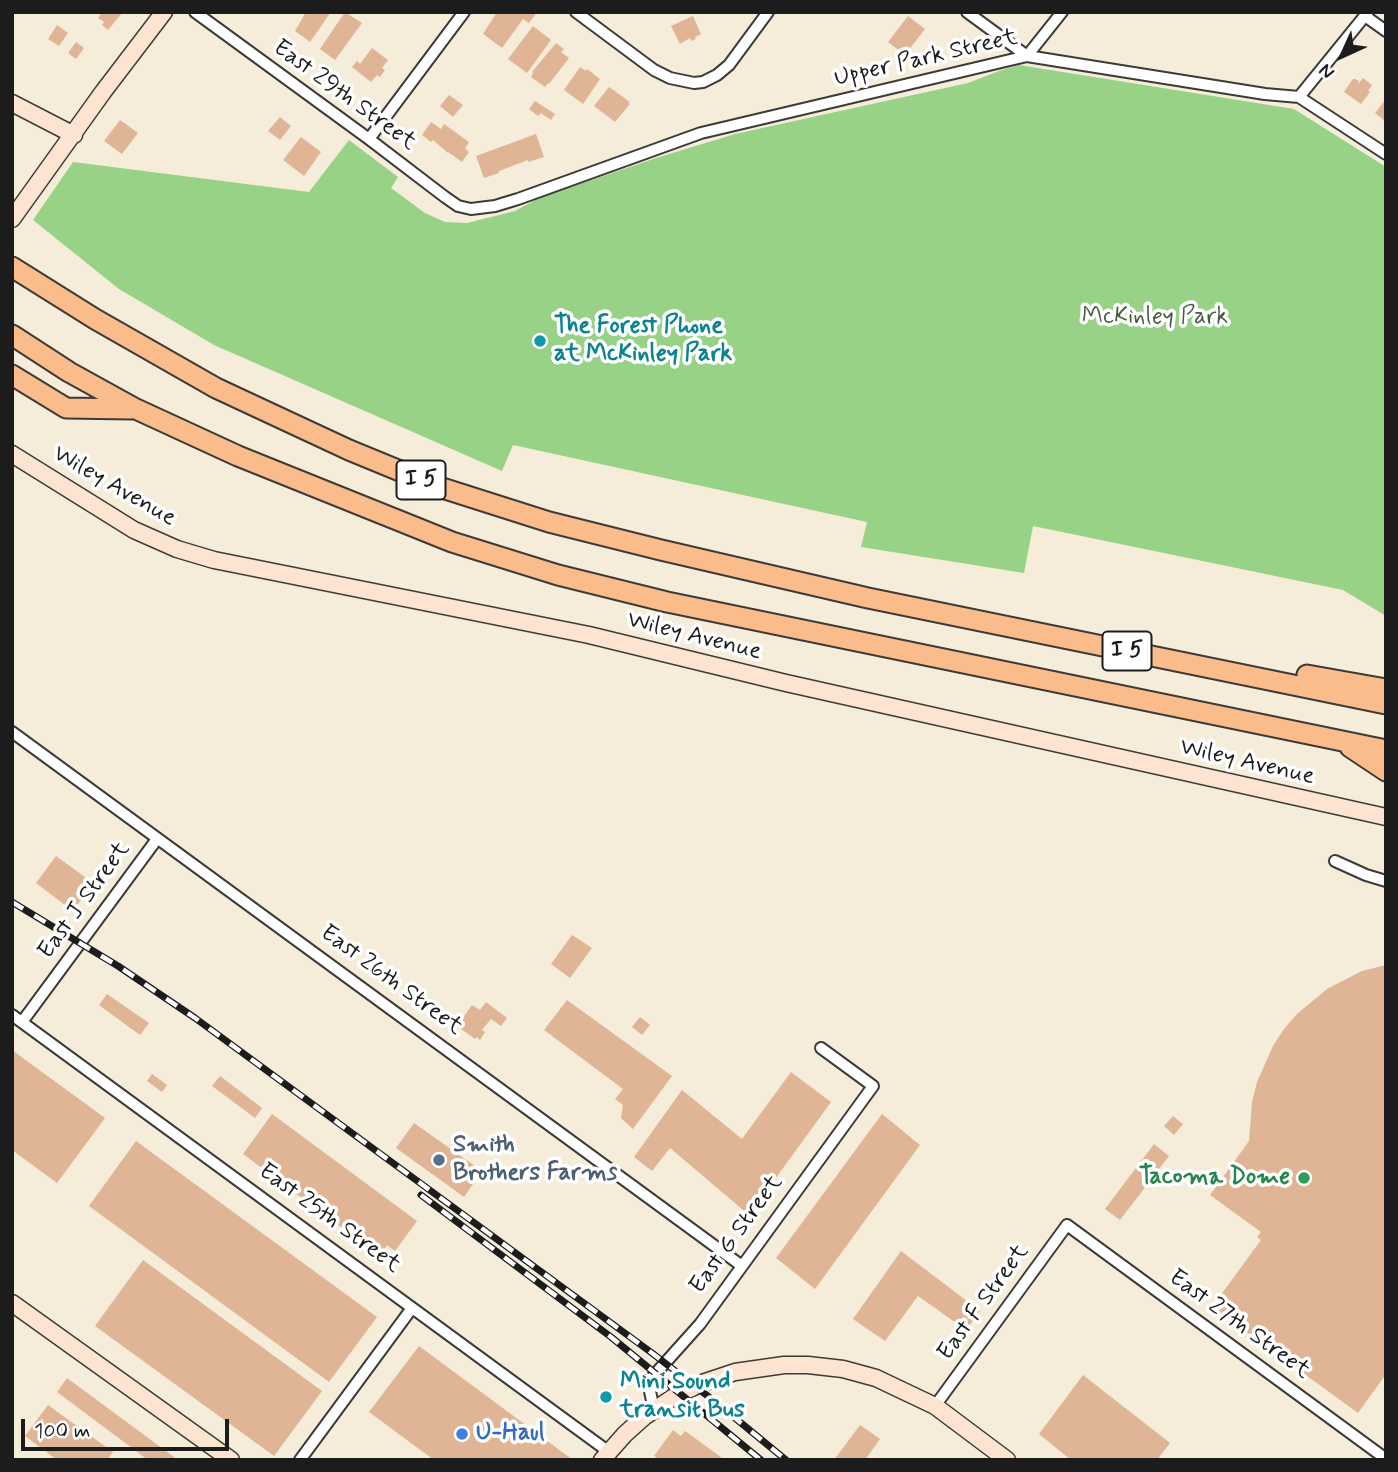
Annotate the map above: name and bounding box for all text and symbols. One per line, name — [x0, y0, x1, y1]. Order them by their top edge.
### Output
north arrow — [1307, 21, 1377, 91]
street label: Upper Park Street — [832, 24, 1020, 94]
street label: East 29th Street — [267, 34, 421, 158]
text: N — [1313, 58, 1340, 85]
park label: McKinley Park — [1082, 304, 1228, 332]
place label: The Forest Phone at McKinley Park — [554, 313, 732, 369]
marker: The Forest Phone at McKinley Park — [532, 333, 548, 349]
street label: Wiley Avenue — [47, 440, 181, 534]
road number: I 5 — [396, 460, 446, 500]
street label: Wiley Avenue — [624, 606, 764, 668]
road number: I 5 — [1102, 632, 1152, 670]
street label: Wiley Avenue — [1177, 734, 1317, 792]
street label: East J Street — [33, 837, 137, 965]
street label: East 26th Street — [314, 920, 468, 1042]
place label: Smith Brothers Farms — [453, 1132, 617, 1188]
marker: Smith Brothers Farms — [431, 1152, 447, 1168]
street label: East 25th Street — [252, 1158, 406, 1280]
place label: Tacoma Dome — [1139, 1164, 1290, 1192]
street label: East G Street — [684, 1170, 790, 1300]
marker: Tacoma Dome — [1296, 1170, 1312, 1186]
street label: East F Street — [932, 1239, 1036, 1367]
street label: East 27th Street — [1163, 1264, 1315, 1386]
place label: Mini Sound transit Bus — [620, 1369, 745, 1425]
marker: Mini Sound transit Bus — [598, 1389, 614, 1405]
scale bar — [24, 1406, 233, 1450]
text: 100 m — [34, 1417, 90, 1445]
place label: U-Haul — [476, 1420, 545, 1448]
marker: U-Haul — [454, 1426, 470, 1442]

